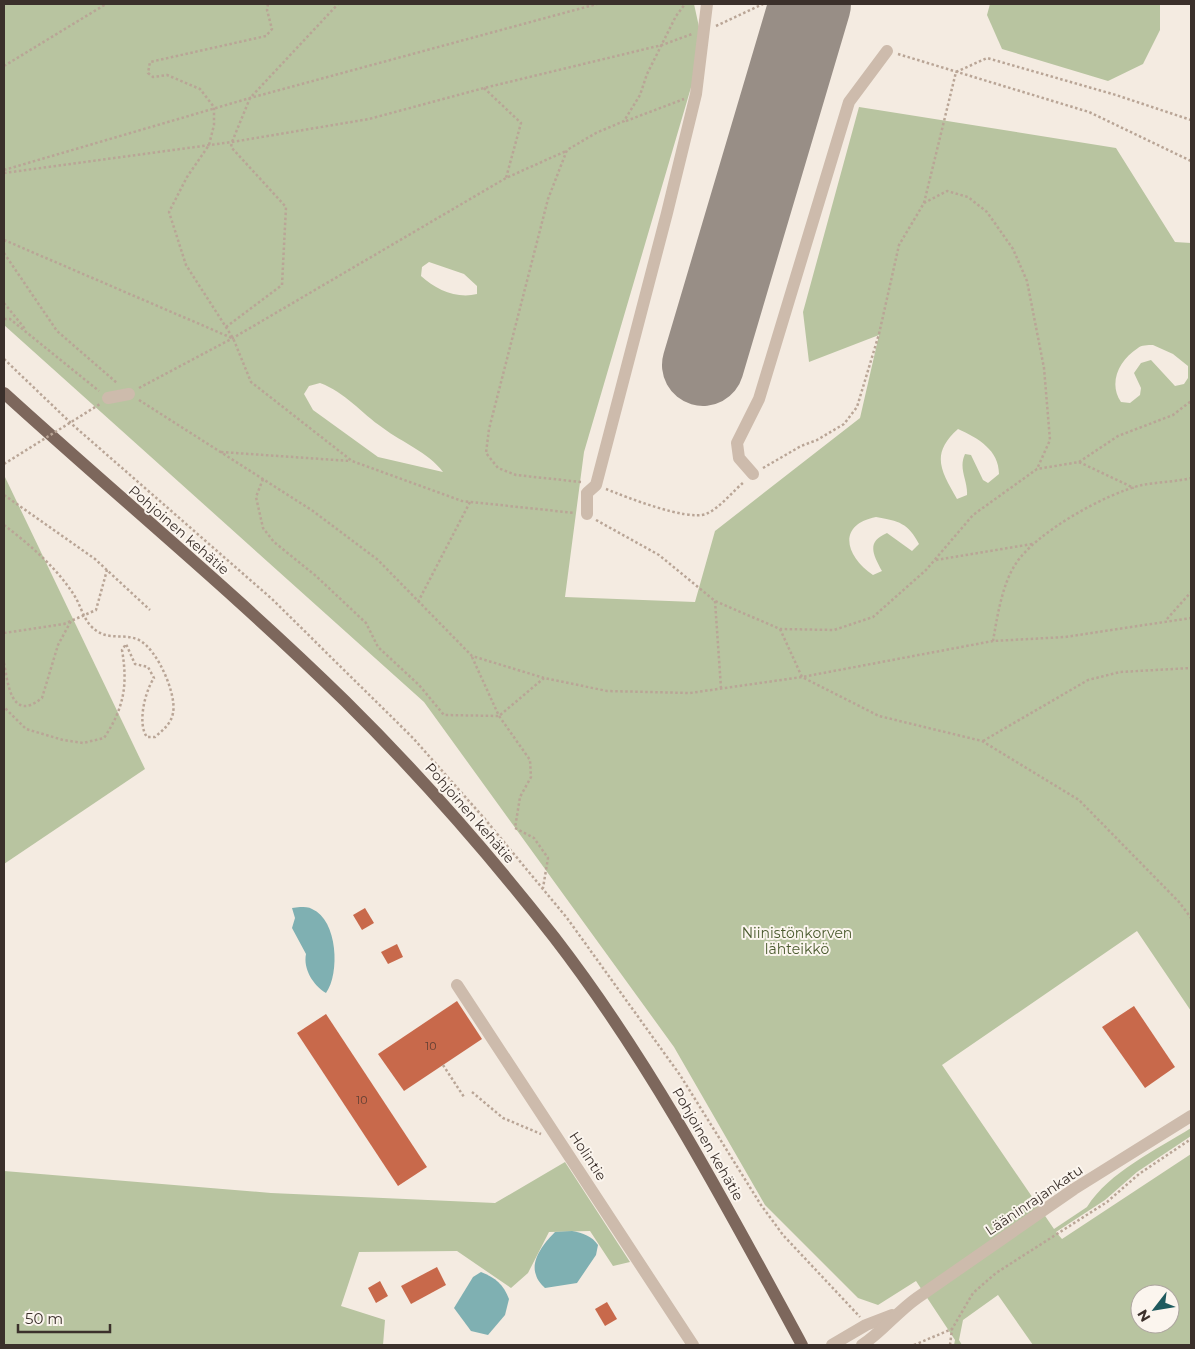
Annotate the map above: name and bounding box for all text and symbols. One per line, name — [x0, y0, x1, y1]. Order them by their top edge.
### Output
street label: Pohjoinen kehätie — [125, 481, 233, 579]
street label: Pohjoinen kehätie — [421, 759, 519, 867]
park label: Niinistönkorven lähteikkö — [742, 924, 852, 958]
house number: 10 — [425, 1039, 437, 1053]
street label: Pohjoinen kehätie — [668, 1084, 748, 1204]
house number: 10 — [356, 1093, 368, 1107]
street label: Holintie — [565, 1128, 611, 1184]
street label: Lääninrajankatu — [982, 1161, 1086, 1239]
north arrow — [1130, 1284, 1180, 1334]
scale bar — [18, 1302, 110, 1334]
text: N — [1133, 1306, 1154, 1325]
text: 50 m — [25, 1309, 63, 1328]

